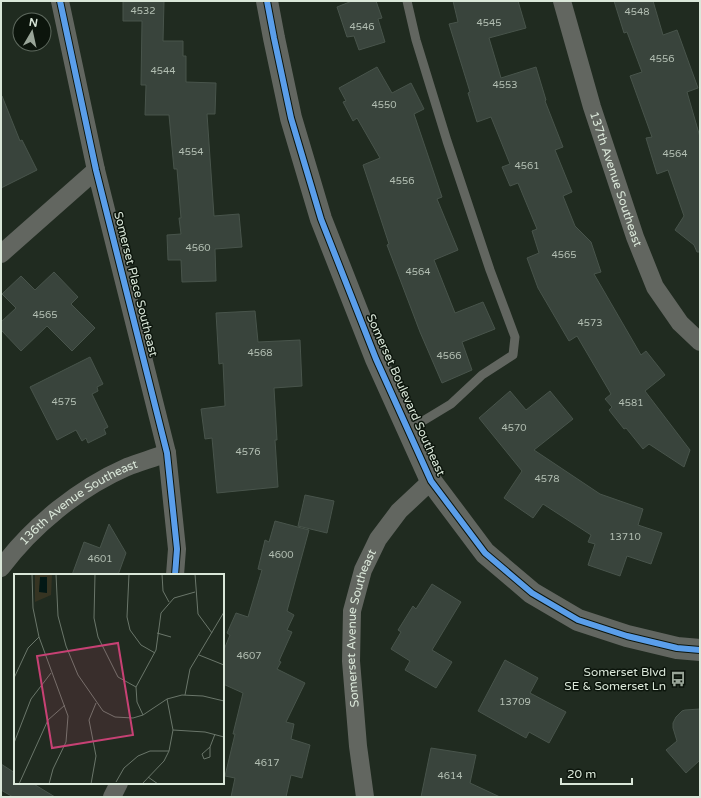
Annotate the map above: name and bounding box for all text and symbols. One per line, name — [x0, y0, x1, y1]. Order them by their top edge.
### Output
house number: 4532 — [130, 5, 156, 17]
house number: 4548 — [624, 6, 650, 18]
north arrow — [12, 12, 52, 52]
text: N — [28, 16, 39, 30]
house number: 4545 — [476, 17, 502, 29]
house number: 4546 — [349, 21, 375, 33]
house number: 4556 — [649, 53, 675, 65]
house number: 4544 — [150, 65, 176, 77]
house number: 4553 — [492, 79, 518, 91]
house number: 4550 — [371, 99, 397, 111]
street label: 137th Avenue Southeast — [587, 110, 645, 249]
house number: 4554 — [178, 146, 204, 158]
house number: 4564 — [662, 148, 688, 160]
house number: 4561 — [514, 160, 540, 172]
house number: 4556 — [389, 175, 415, 187]
street label: Somerset Place Southeast — [111, 210, 161, 358]
house number: 4560 — [185, 242, 211, 254]
house number: 4565 — [551, 249, 577, 261]
house number: 4564 — [405, 266, 431, 278]
house number: 4565 — [32, 309, 58, 321]
street label: Somerset Boulevard Southeast — [364, 312, 448, 479]
house number: 4573 — [577, 317, 603, 329]
house number: 4568 — [247, 347, 273, 359]
house number: 4566 — [436, 350, 462, 362]
house number: 4575 — [51, 396, 77, 408]
house number: 4581 — [618, 397, 644, 409]
house number: 4570 — [501, 422, 527, 434]
house number: 4576 — [235, 446, 261, 458]
street label: 136th Avenue Southeast — [16, 457, 140, 548]
house number: 4578 — [534, 473, 560, 485]
house number: 13710 — [609, 531, 641, 543]
street label: Somerset Avenue Southeast — [344, 546, 379, 708]
house number: 4600 — [268, 549, 294, 561]
house number: 4601 — [87, 553, 113, 565]
inset map — [14, 574, 224, 784]
house number: 4607 — [236, 650, 262, 662]
place label: Somerset Blvd SE & Somerset Ln — [564, 665, 666, 693]
bus stop icon: Somerset Blvd SE & Somerset Ln — [669, 670, 687, 688]
house number: 13709 — [499, 696, 531, 708]
house number: 4617 — [254, 757, 280, 769]
scale bar — [561, 760, 632, 786]
text: 20 m — [567, 767, 596, 781]
house number: 4614 — [437, 770, 463, 782]

